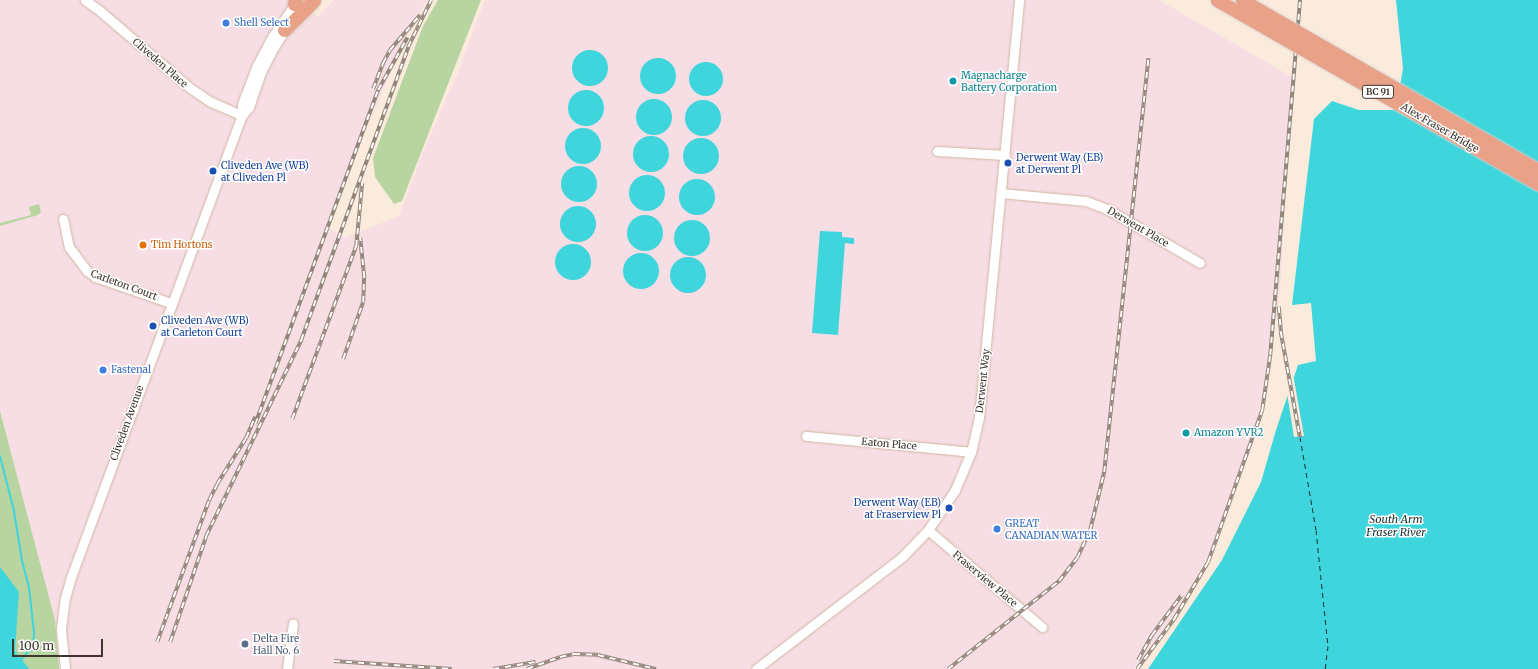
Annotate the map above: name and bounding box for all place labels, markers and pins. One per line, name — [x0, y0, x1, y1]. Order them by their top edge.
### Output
place label: Shell Select — [234, 17, 289, 29]
marker: Shell Select — [221, 18, 231, 28]
place label: Magnacharge Battery Corporation — [961, 69, 1057, 92]
marker: Magnacharge Battery Corporation — [948, 76, 958, 86]
place label: Derwent Way (EB) at Derwent Pl — [1016, 151, 1103, 174]
marker: Derwent Way (EB) at Derwent Pl — [1003, 158, 1013, 168]
place label: Cliveden Ave (WB) at Cliveden Pl — [221, 159, 309, 182]
marker: Cliveden Ave (WB) at Cliveden Pl — [208, 166, 218, 176]
place label: Tim Hortons — [151, 239, 213, 251]
marker: Tim Hortons — [138, 240, 148, 250]
place label: Cliveden Ave (WB) at Carleton Court — [161, 314, 249, 338]
marker: Cliveden Ave (WB) at Carleton Court — [148, 321, 158, 331]
place label: Fastenal — [111, 364, 151, 376]
marker: Fastenal — [98, 365, 108, 375]
place label: Amazon YVR2 — [1194, 427, 1263, 439]
marker: Amazon YVR2 — [1181, 428, 1191, 438]
place label: Derwent Way (EB) at Fraserview Pl — [854, 496, 941, 520]
marker: Derwent Way (EB) at Fraserview Pl — [944, 503, 954, 513]
place label: GREAT CANADIAN WATER — [1005, 517, 1097, 540]
marker: GREAT CANADIAN WATER — [992, 524, 1002, 534]
place label: Delta Fire Hall No. 6 — [253, 632, 299, 656]
marker: Delta Fire Hall No. 6 — [240, 639, 250, 649]

